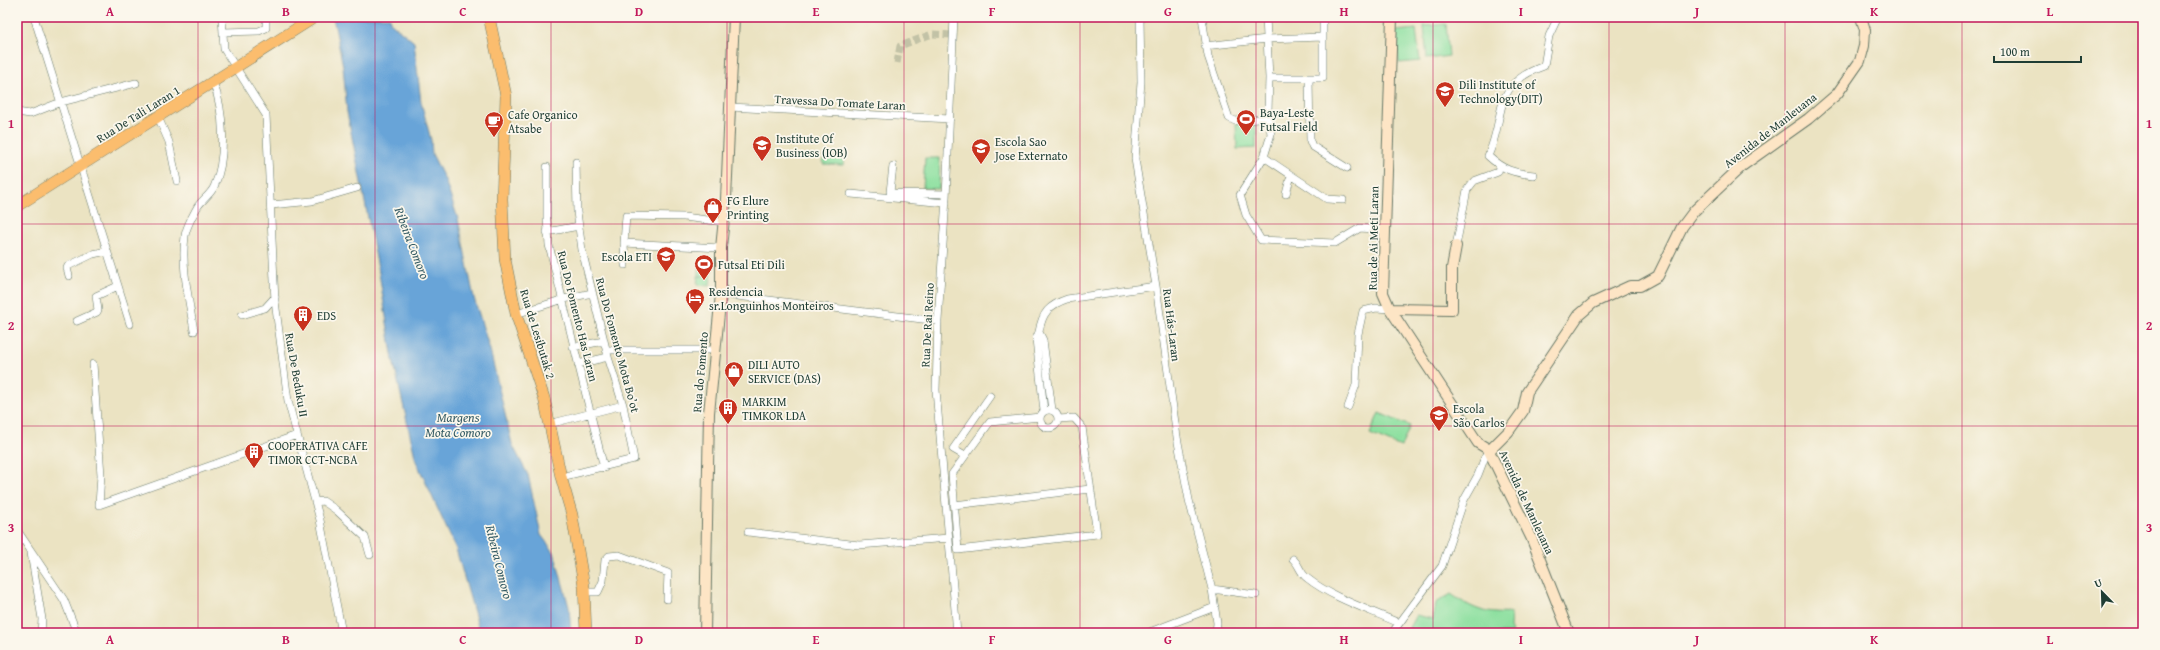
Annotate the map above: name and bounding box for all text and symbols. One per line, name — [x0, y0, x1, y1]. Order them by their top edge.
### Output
text: A — [106, 2, 115, 21]
text: B — [282, 2, 290, 21]
text: C — [459, 2, 467, 21]
text: D — [635, 2, 643, 21]
text: E — [813, 2, 820, 21]
text: F — [989, 2, 996, 21]
text: G — [1164, 2, 1172, 21]
text: H — [1339, 2, 1349, 21]
text: I — [1519, 2, 1523, 21]
text: J — [1693, 2, 1700, 21]
text: K — [1870, 2, 1879, 21]
text: L — [2047, 2, 2054, 21]
scale bar — [1994, 38, 2081, 64]
text: 100 m — [2000, 43, 2030, 60]
place label: Dili Institute of Technology(DIT) — [1459, 76, 1543, 107]
school or university icon: Dili Institute of Technology(DIT) — [1434, 80, 1456, 108]
street label: Rua De Tali Laran 1 — [93, 81, 183, 147]
street label: Avenida de Manleuana — [1720, 88, 1820, 172]
street label: Travessa Do Tomate Laran — [774, 90, 906, 114]
place label: Baya-Leste Futsal Field — [1260, 104, 1318, 135]
place label: Cafe Organico Atsabe — [508, 106, 578, 137]
sports icon: Baya-Leste Futsal Field — [1235, 108, 1257, 136]
cafe icon: Cafe Organico Atsabe — [483, 110, 505, 138]
text: 1 — [8, 114, 14, 133]
text: 1 — [2146, 114, 2152, 133]
place label: Institute Of Business (IOB) — [776, 130, 848, 161]
place label: Escola Sao Jose Externato — [993, 133, 1068, 164]
school or university icon: Institute Of Business (IOB) — [751, 134, 773, 162]
school or university icon: Escola Sao Jose Externato — [970, 137, 992, 165]
street label: Rua de Ai Meti Laran — [1364, 186, 1382, 290]
place label: FG Elure Printing — [727, 192, 769, 223]
shop icon: FG Elure Printing — [702, 196, 724, 224]
water label: Ribeira Comoro — [389, 203, 435, 282]
school or university icon: Escola ETI — [655, 245, 677, 273]
place label: Escola ETI — [602, 248, 652, 265]
street label: Rua Do Fomento Has Laran — [554, 249, 603, 383]
sports icon: Futsal Eti Dili — [693, 253, 715, 281]
place label: Futsal Eti Dili — [718, 256, 785, 273]
street label: Rua Do Fomento Mota Bo’ot — [592, 276, 644, 415]
street label: Rua De Rai Reino — [916, 282, 938, 368]
place label: Residencia sr.Longuinhos Monteiros — [709, 283, 834, 314]
street label: Rua de Lesibutak 2 — [516, 287, 560, 381]
hotel icon: Residencia sr.Longuinhos Monteiros — [684, 287, 706, 315]
street label: Rua Hás-Laran — [1159, 288, 1185, 363]
building icon: EDS — [292, 304, 314, 332]
place label: EDS — [317, 307, 336, 324]
text: 2 — [8, 316, 15, 335]
text: 2 — [2146, 316, 2153, 335]
street label: Rua do Fomento — [688, 331, 712, 413]
street label: Rua De Beduku II — [281, 332, 313, 419]
place label: DILI AUTO SERVICE (DAS) — [748, 356, 821, 387]
shop icon: DILI AUTO SERVICE (DAS) — [723, 360, 745, 388]
place label: MARKIM TIMKOR LDA — [742, 393, 807, 424]
building icon: MARKIM TIMKOR LDA — [717, 397, 739, 425]
place label: Escola São Carlos — [1453, 400, 1505, 431]
school or university icon: Escola São Carlos — [1428, 404, 1450, 432]
water label: Margens Mota Comoro — [425, 408, 491, 442]
place label: COOPERATIVA CAFE TIMOR CCT-NCBA — [268, 437, 368, 468]
building icon: COOPERATIVA CAFE TIMOR CCT-NCBA — [243, 441, 265, 469]
street label: Avenida de Manleuana — [1495, 447, 1559, 557]
text: 3 — [8, 518, 14, 537]
text: 3 — [2146, 518, 2152, 537]
water label: Ribeira Comoro — [480, 522, 517, 601]
north arrow — [2082, 572, 2122, 612]
text: U — [2092, 574, 2105, 592]
text: A — [106, 630, 115, 649]
text: B — [282, 630, 290, 649]
text: C — [459, 630, 467, 649]
text: D — [635, 630, 643, 649]
text: E — [813, 630, 820, 649]
text: F — [989, 630, 996, 649]
text: G — [1164, 630, 1172, 649]
text: H — [1339, 630, 1349, 649]
text: I — [1519, 630, 1523, 649]
text: J — [1693, 630, 1700, 649]
text: K — [1870, 630, 1879, 649]
text: L — [2047, 630, 2054, 649]

